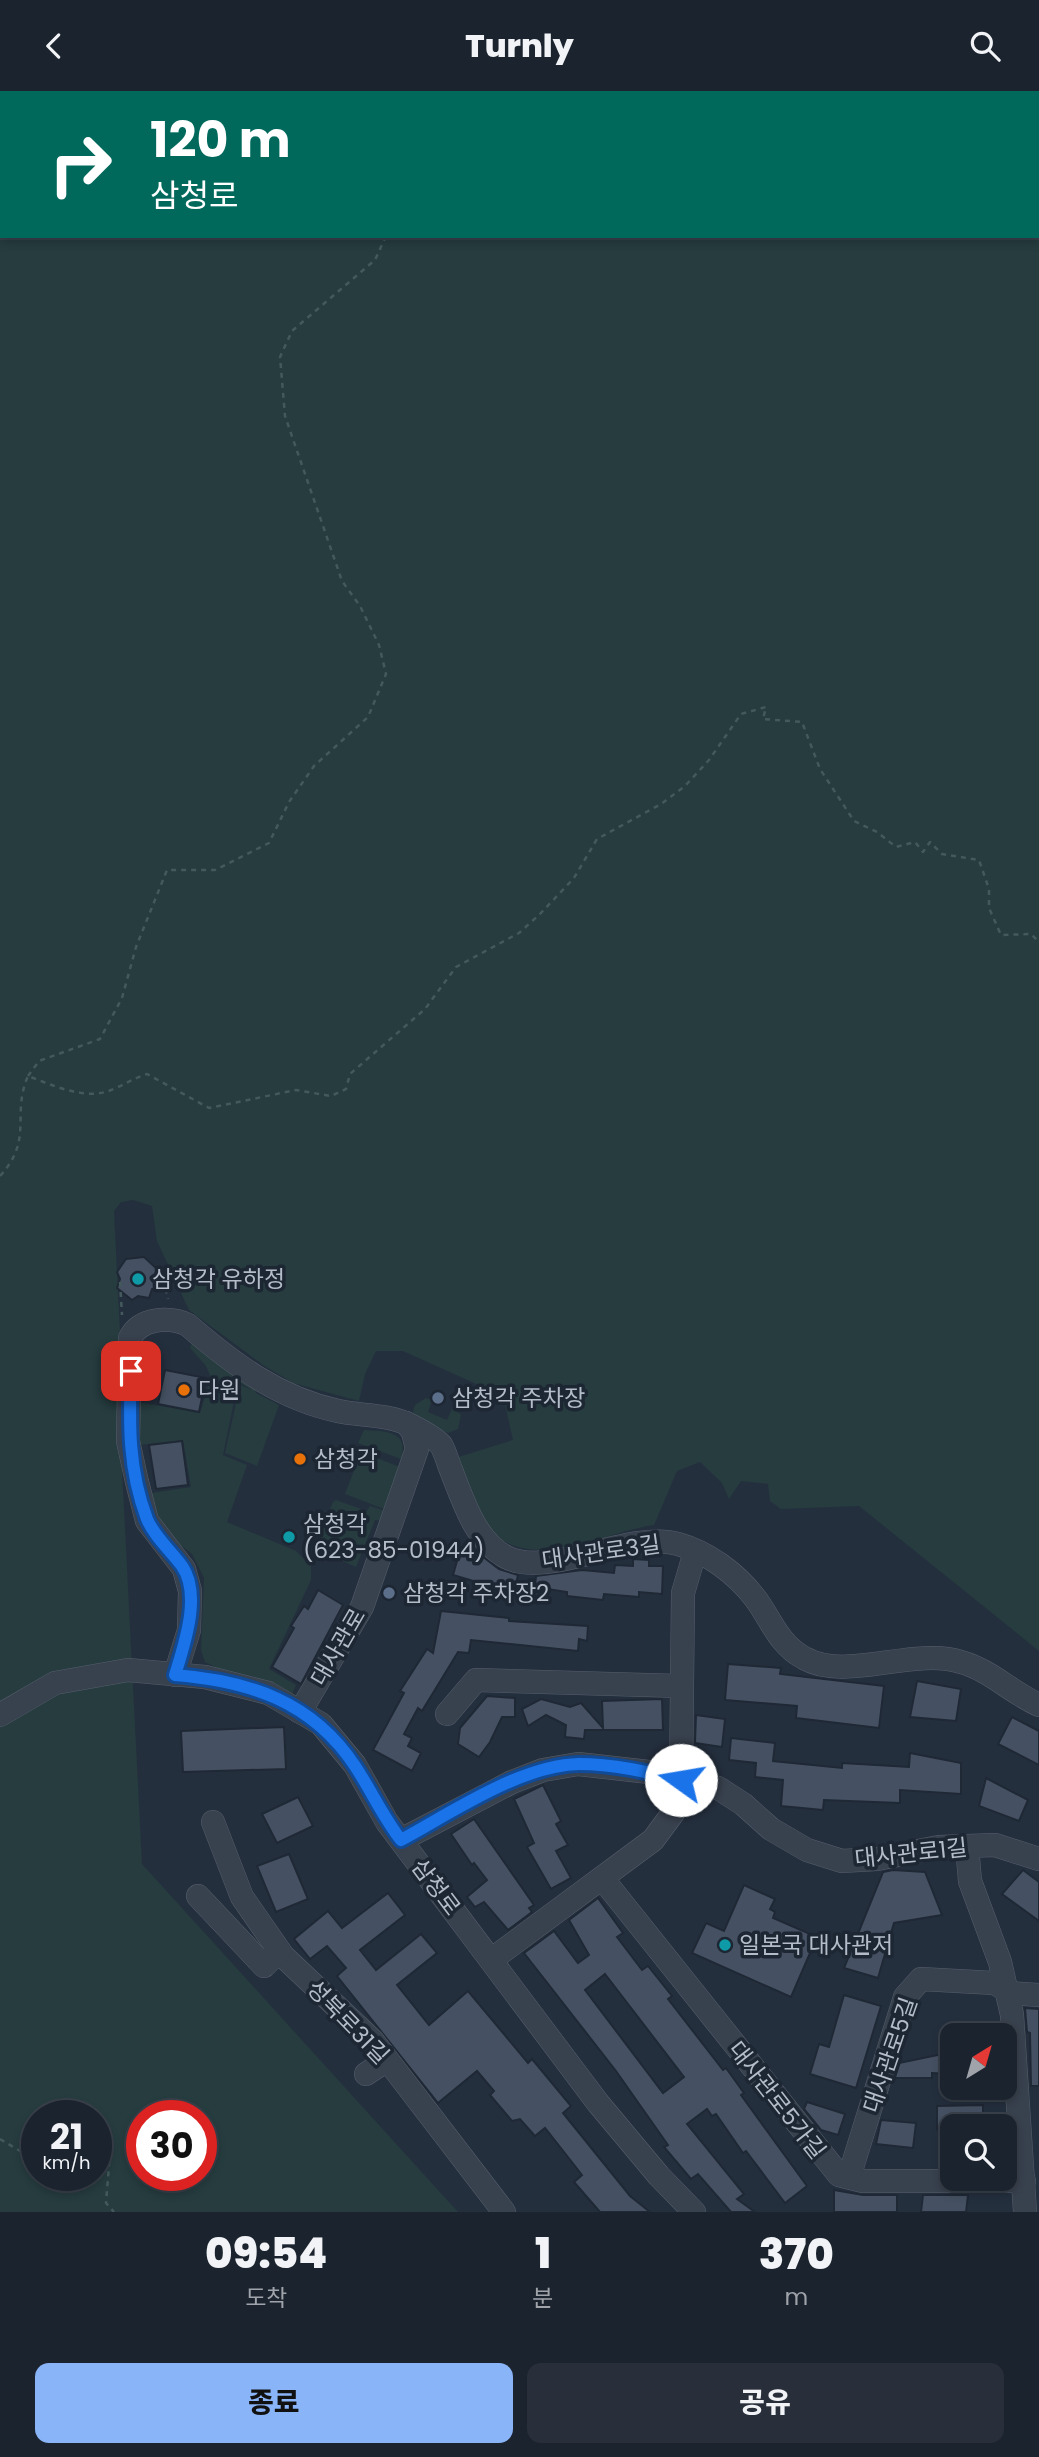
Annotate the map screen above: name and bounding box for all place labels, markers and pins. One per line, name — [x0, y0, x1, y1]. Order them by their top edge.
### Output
place label: 삼청각 유하정 — [152, 1263, 285, 1295]
marker: 삼청각 유하정 — [130, 1271, 146, 1287]
pin — [101, 1341, 161, 1401]
place label: 다원 — [198, 1374, 240, 1406]
marker: 다원 — [176, 1382, 192, 1398]
place label: 삼청각 주차장 — [452, 1382, 585, 1414]
marker: 삼청각 주차장 — [430, 1390, 446, 1406]
place label: 삼청각 — [314, 1443, 377, 1475]
marker: 삼청각 — [292, 1451, 308, 1467]
place label: 삼청각 (623-85-01944) — [303, 1508, 485, 1566]
marker: 삼청각 (623-85-01944) — [281, 1529, 297, 1545]
place label: 삼청각 주차장2 — [403, 1577, 549, 1609]
marker: 삼청각 주차장2 — [381, 1585, 397, 1601]
place label: 일본국 대사관저 — [739, 1929, 893, 1961]
marker: 일본국 대사관저 — [717, 1937, 733, 1953]

